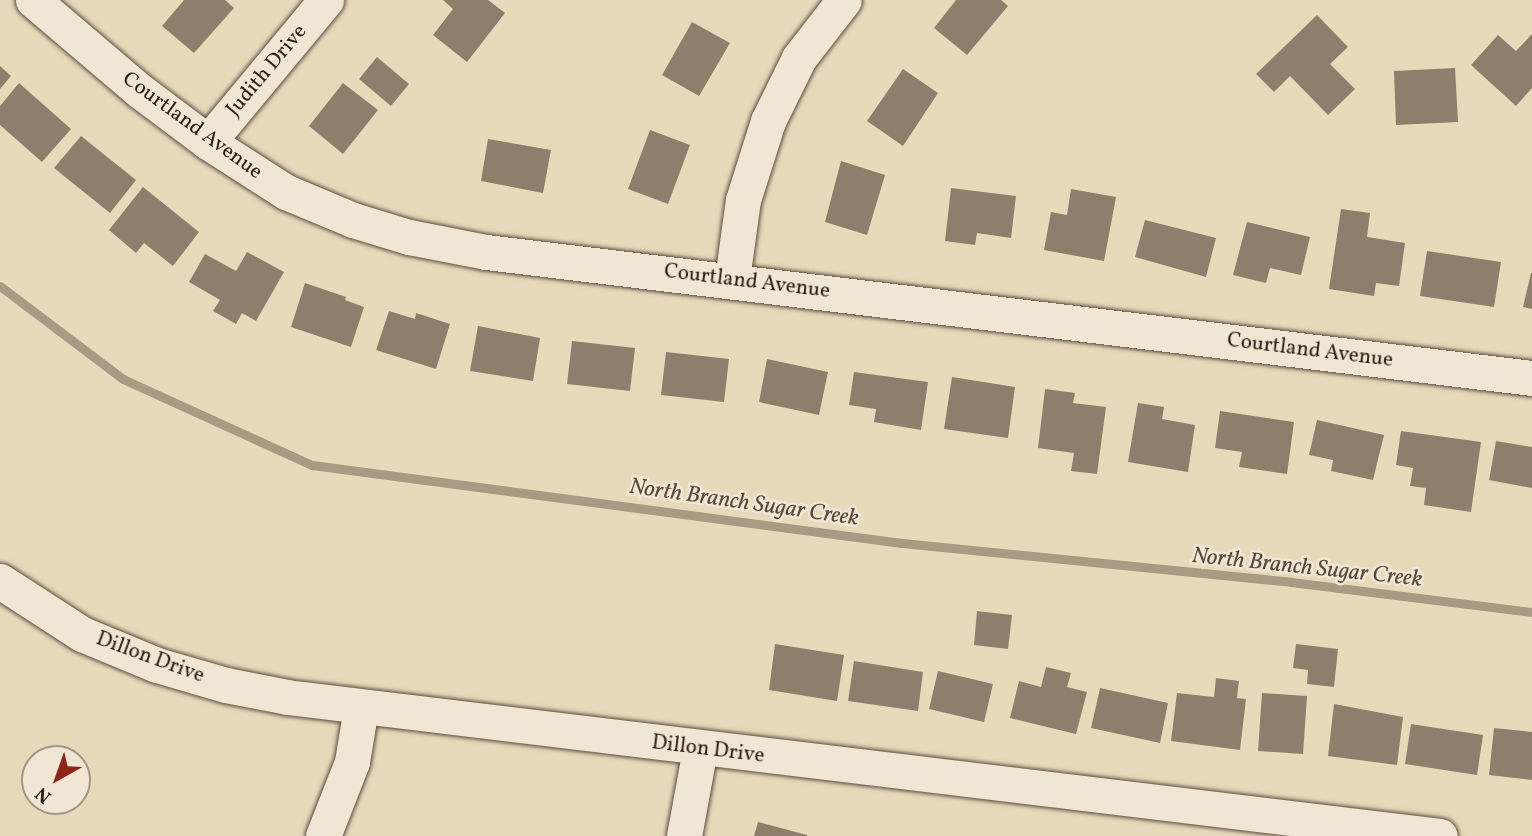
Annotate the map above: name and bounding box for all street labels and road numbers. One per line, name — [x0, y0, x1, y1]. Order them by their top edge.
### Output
street label: Judith Drive — [221, 20, 313, 122]
street label: Courtland Avenue — [117, 67, 267, 185]
street label: Courtland Avenue — [663, 259, 831, 305]
street label: Courtland Avenue — [1226, 328, 1394, 374]
street label: Dillon Drive — [92, 627, 208, 689]
street label: Dillon Drive — [650, 731, 766, 769]

